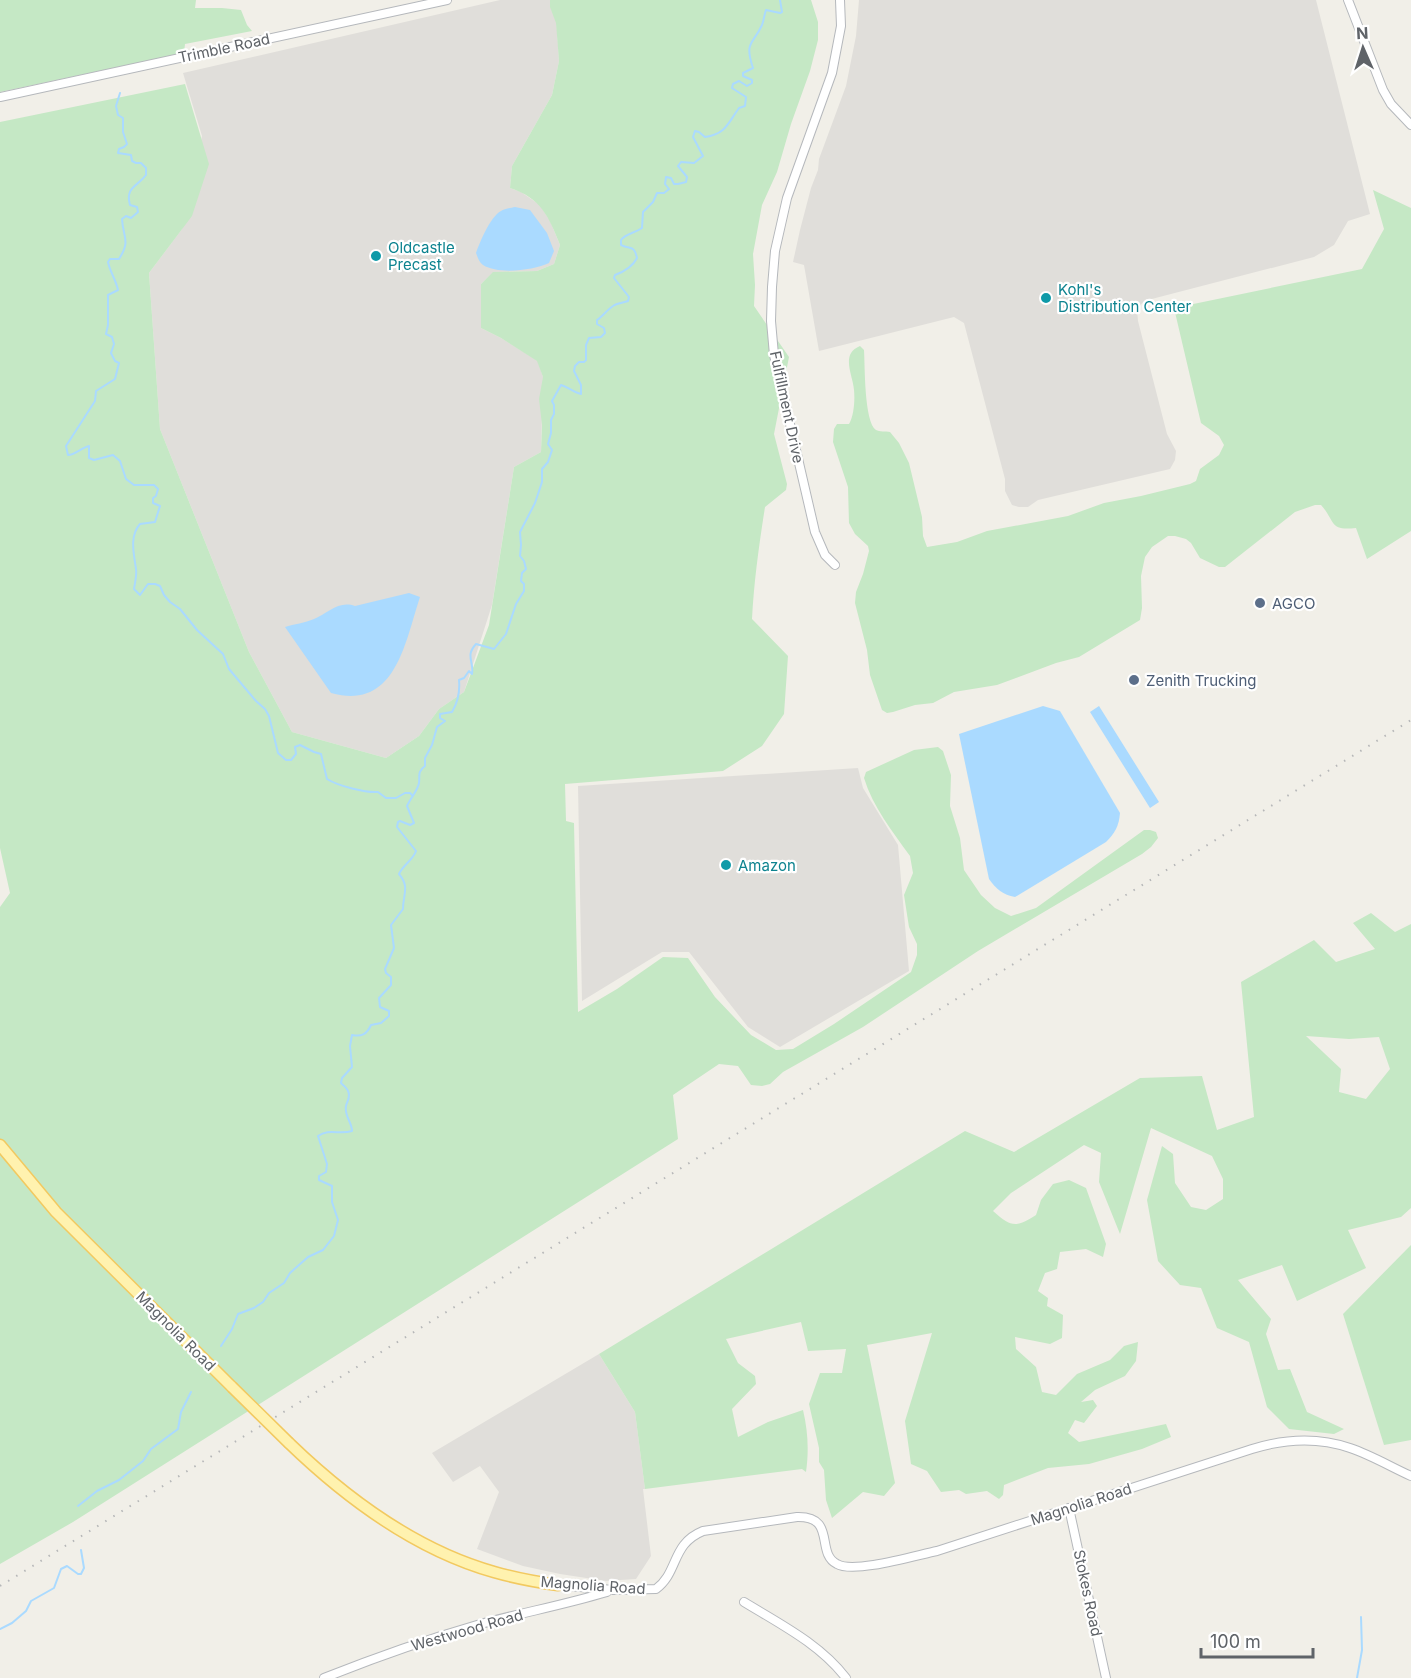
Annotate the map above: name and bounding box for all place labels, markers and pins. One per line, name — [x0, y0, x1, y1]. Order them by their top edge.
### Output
place label: Oldcastle Precast — [388, 238, 455, 274]
marker: Oldcastle Precast — [369, 249, 383, 263]
place label: Kohl's Distribution Center — [1058, 280, 1192, 316]
marker: Kohl's Distribution Center — [1039, 291, 1053, 305]
place label: AGCO — [1272, 594, 1315, 613]
marker: AGCO — [1253, 596, 1267, 610]
place label: Zenith Trucking — [1146, 671, 1257, 690]
marker: Zenith Trucking — [1127, 673, 1141, 687]
place label: Amazon — [738, 856, 796, 875]
marker: Amazon — [719, 858, 733, 872]

